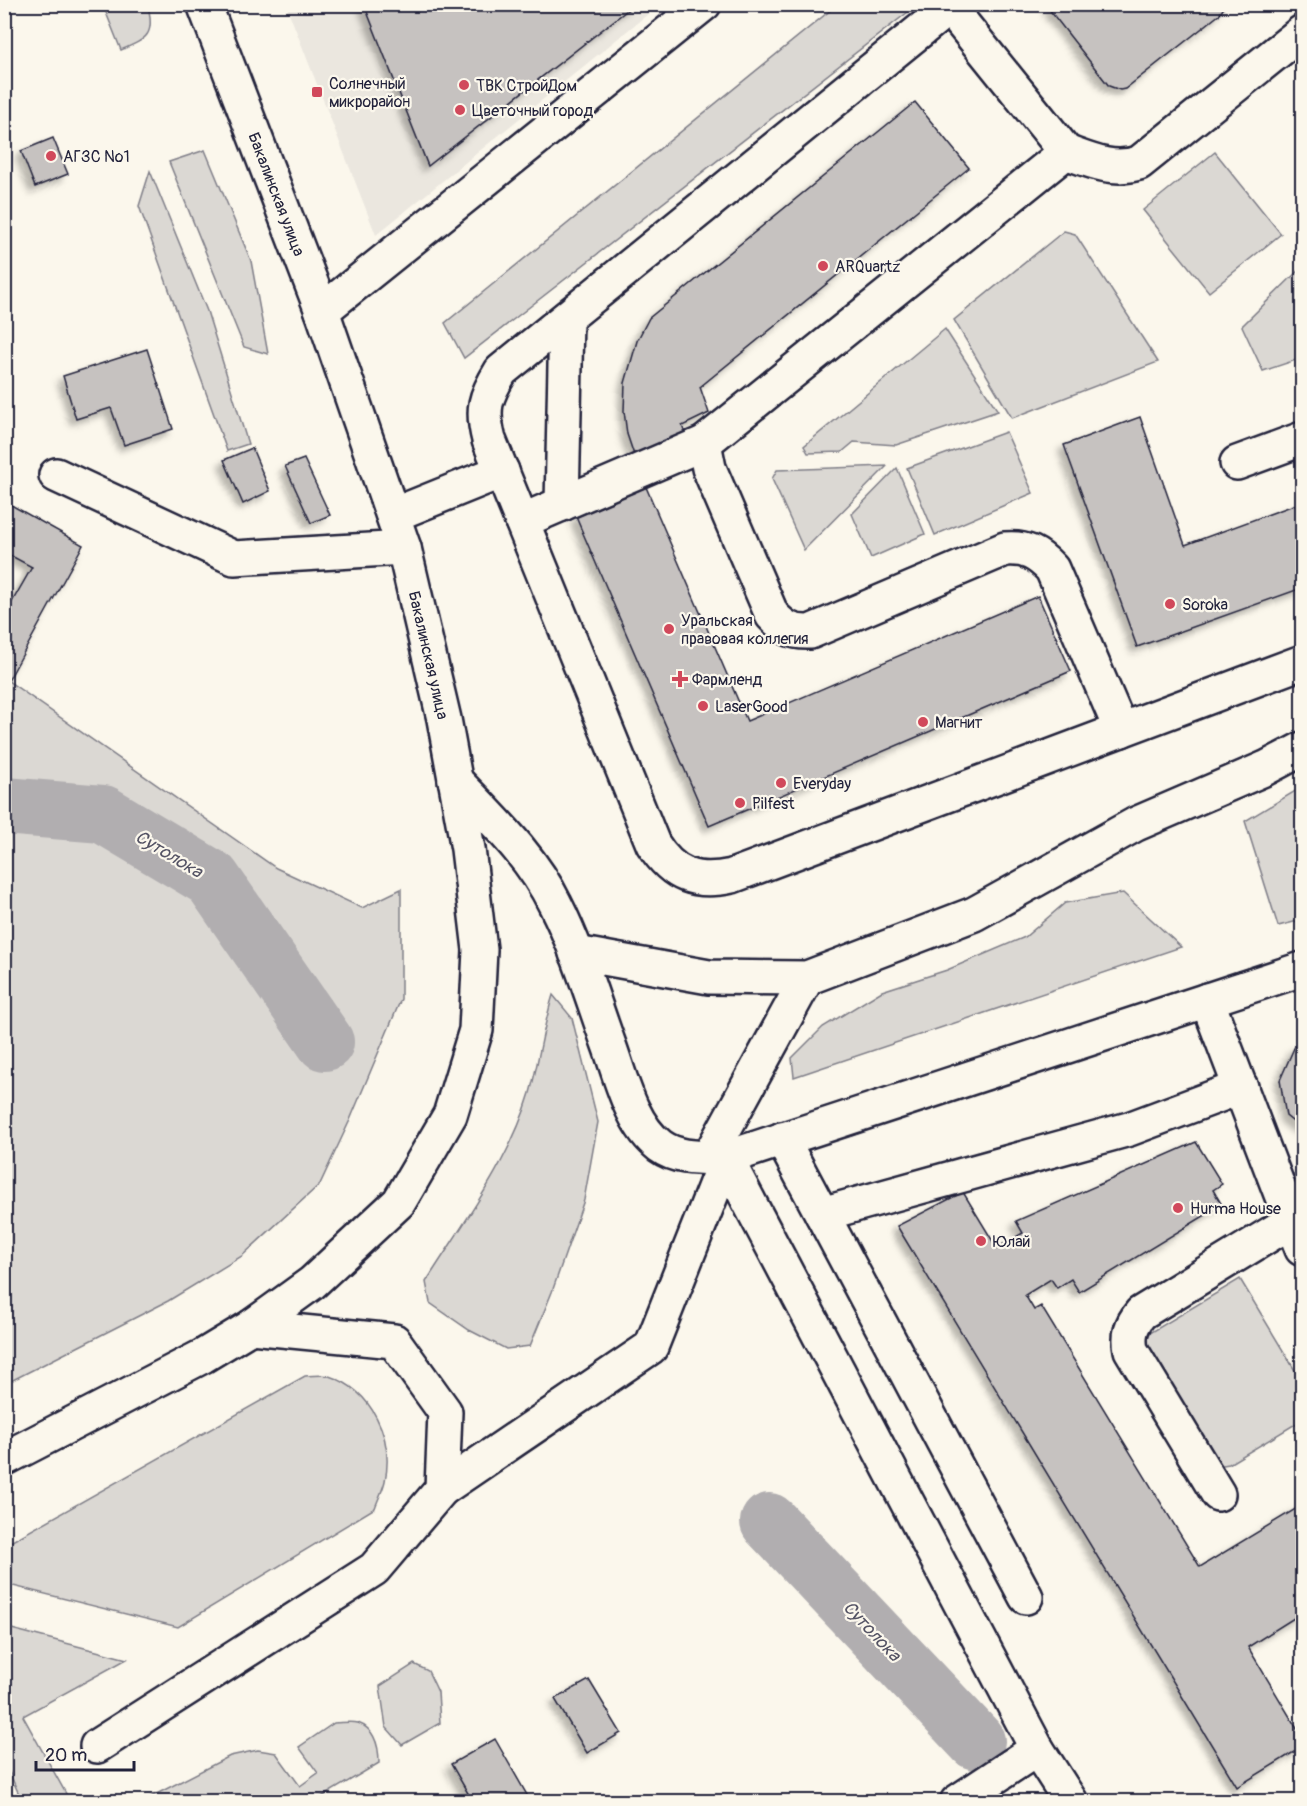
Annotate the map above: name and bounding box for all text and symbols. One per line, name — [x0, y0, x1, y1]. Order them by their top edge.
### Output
place label: Солнечный микрорайон — [329, 74, 410, 112]
place label: ТВК СтройДом — [476, 76, 577, 96]
marker: ТВК СтройДом — [457, 78, 471, 92]
marker: Солнечный микрорайон — [310, 85, 324, 99]
place label: Цветочный город — [472, 101, 593, 121]
marker: Цветочный город — [453, 103, 467, 117]
street label: Бакалинская улица — [243, 130, 309, 259]
place label: АГЗС №1 — [63, 147, 130, 167]
marker: АГЗС №1 — [44, 149, 58, 163]
place label: ARQuartz — [835, 257, 900, 277]
marker: ARQuartz — [816, 259, 830, 273]
street label: Бакалинская улица — [404, 589, 452, 721]
place label: Soroka — [1182, 595, 1228, 615]
marker: Soroka — [1163, 597, 1177, 611]
place label: Уральская правовая коллегия — [681, 611, 809, 649]
marker: Уральская правовая коллегия — [662, 622, 676, 636]
place label: Фармленд — [692, 670, 763, 690]
marker: Фармленд — [673, 672, 687, 686]
place label: LaserGood — [715, 697, 788, 717]
marker: LaserGood — [696, 699, 710, 713]
place label: Магнит — [935, 713, 983, 733]
marker: Магнит — [916, 715, 930, 729]
place label: Everyday — [793, 774, 851, 794]
marker: Everyday — [774, 776, 788, 790]
place label: Pilfest — [752, 794, 795, 814]
marker: Pilfest — [733, 796, 747, 810]
water label: Сутолока — [131, 825, 208, 884]
place label: Hurma House — [1190, 1199, 1281, 1219]
marker: Hurma House — [1171, 1201, 1185, 1215]
place label: Юлай — [993, 1232, 1030, 1252]
marker: Юлай — [974, 1234, 988, 1248]
water label: Сутолока — [838, 1596, 906, 1668]
scale bar — [36, 1734, 134, 1772]
text: 20 m — [45, 1744, 87, 1767]

